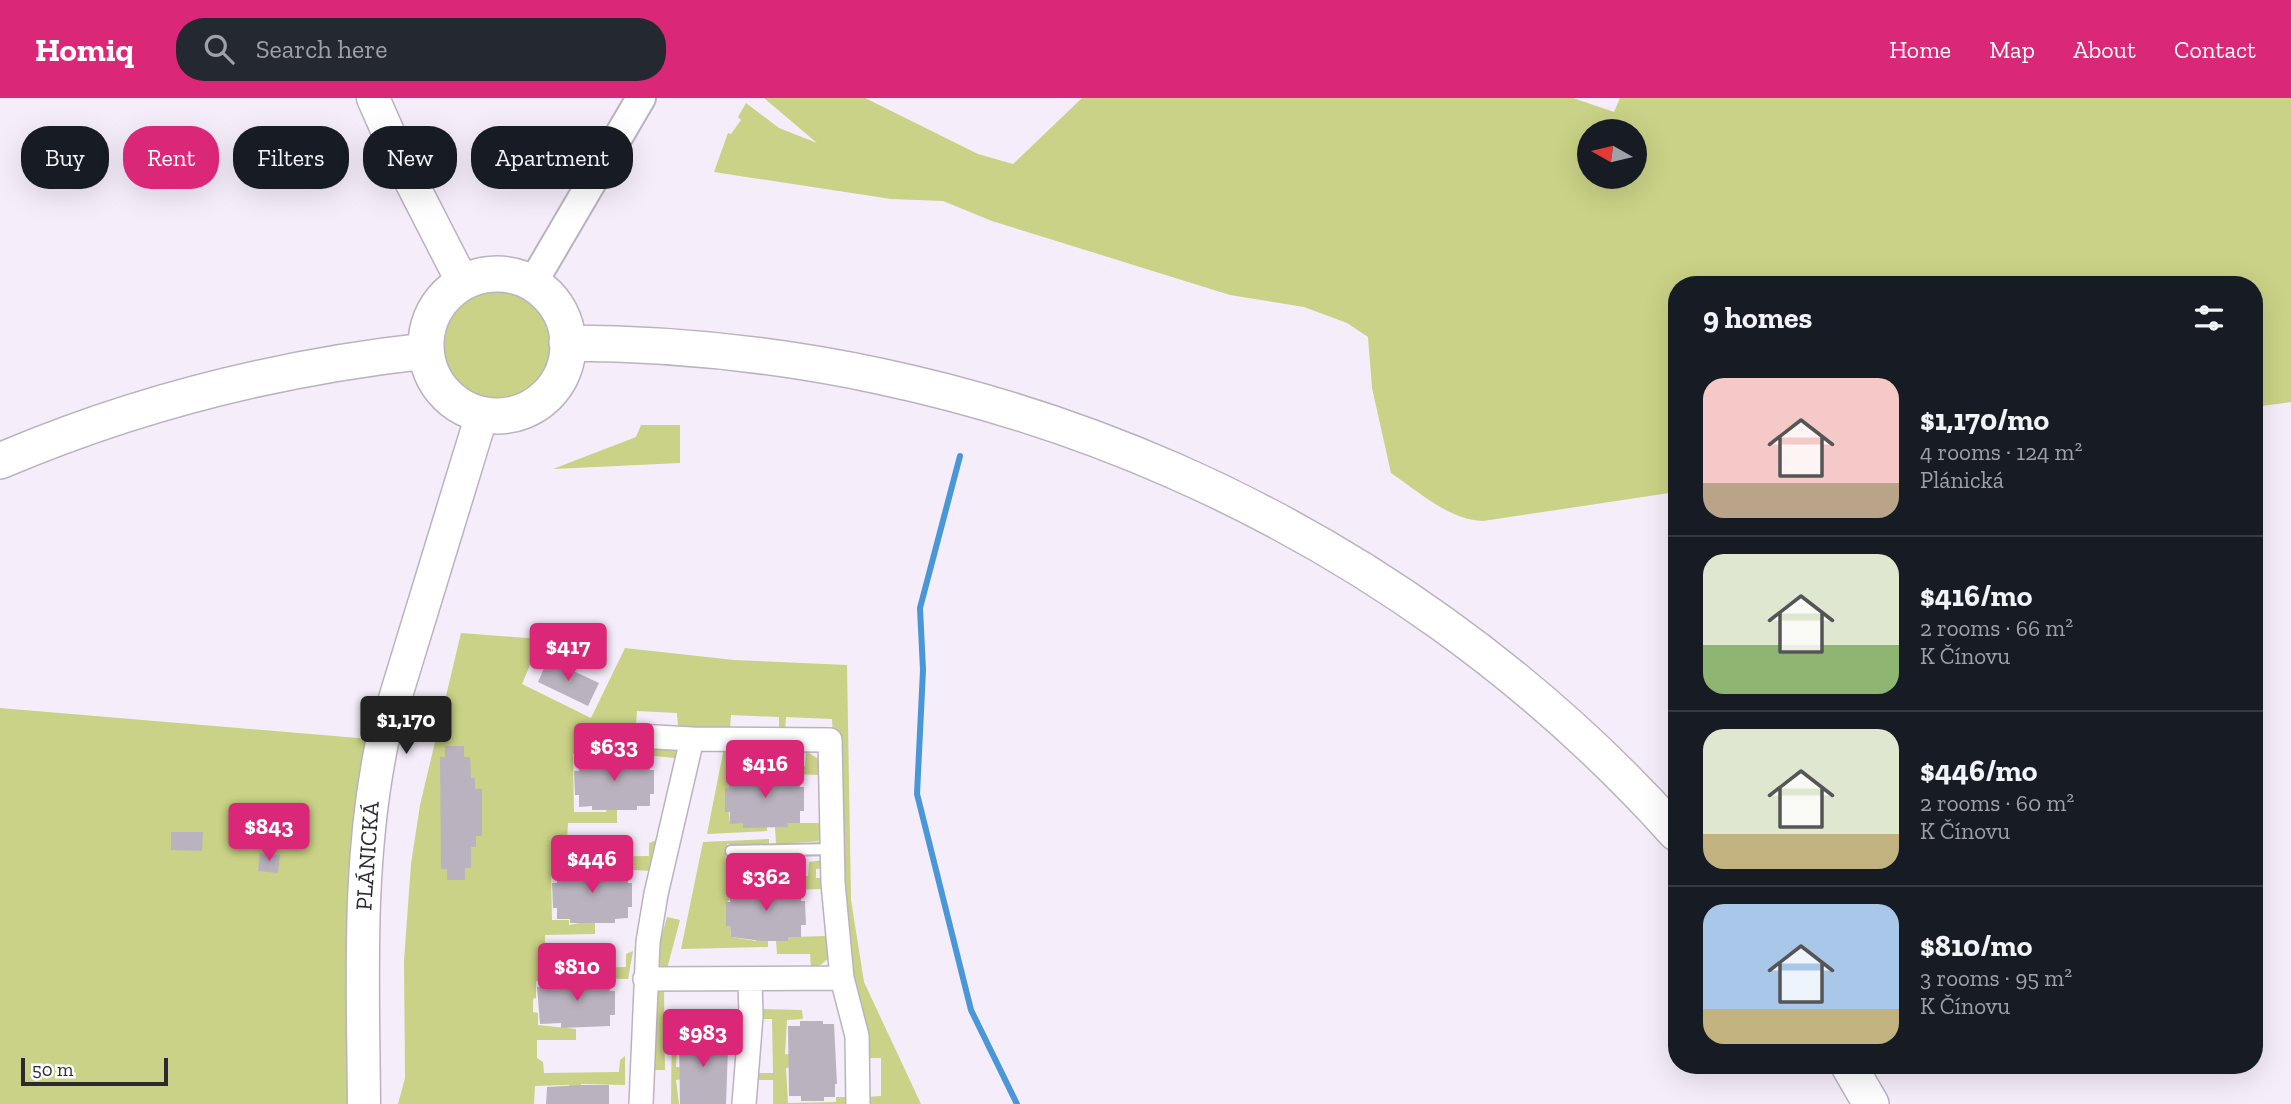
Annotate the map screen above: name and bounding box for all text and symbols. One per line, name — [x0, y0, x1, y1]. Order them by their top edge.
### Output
search box — [176, 18, 666, 81]
text: Homiq — [35, 30, 134, 69]
icon: search — [200, 30, 238, 68]
text: Search here — [256, 33, 387, 65]
text: Home — [1889, 35, 1951, 64]
text: Map — [1989, 35, 2035, 64]
text: About — [2073, 35, 2136, 64]
text: Contact — [2174, 35, 2256, 64]
north arrow — [1577, 119, 1647, 189]
map controls — [1577, 119, 1647, 189]
chip: Buy — [21, 126, 109, 189]
chip: Rent — [123, 126, 219, 189]
chip: Filters — [233, 126, 349, 189]
chip: New — [363, 126, 457, 189]
chip: Apartment — [471, 126, 633, 189]
icon: filters — [2190, 299, 2228, 337]
text: 9 homes — [1703, 300, 1812, 336]
text: $1,170/mo — [1920, 402, 2049, 438]
icon: home — [1759, 406, 1843, 490]
text: 4 rooms · 124 m² — [1920, 438, 2082, 466]
text: Plánická — [1920, 466, 2004, 494]
text: $416/mo — [1920, 578, 2032, 614]
icon: home — [1759, 582, 1843, 666]
text: 2 rooms · 66 m² — [1920, 614, 2073, 642]
pin: $417 — [527, 624, 609, 683]
text: $417 — [546, 632, 590, 660]
text: K Čínovu — [1920, 642, 2010, 670]
pin: $1,170 — [349, 696, 463, 756]
text: $1,170 — [376, 705, 436, 733]
pin: $633 — [573, 724, 655, 783]
text: $633 — [590, 732, 638, 760]
pin: $416 — [724, 740, 806, 800]
text: $416 — [742, 749, 788, 777]
text: $446/mo — [1920, 753, 2037, 789]
icon: home — [1759, 757, 1843, 841]
text: 2 rooms · 60 m² — [1920, 789, 2074, 817]
street label: PLÁNICKÁ — [349, 800, 385, 911]
pin: $843 — [228, 804, 310, 863]
text: $843 — [244, 812, 294, 840]
text: K Čínovu — [1920, 817, 2010, 845]
pin: $446 — [551, 836, 633, 895]
text: $446 — [567, 844, 617, 872]
pin: $362 — [725, 854, 807, 913]
text: $362 — [742, 862, 790, 890]
text: $810/mo — [1920, 928, 2032, 964]
icon: home — [1759, 932, 1843, 1016]
pin: $810 — [536, 944, 618, 1003]
text: $810 — [554, 952, 600, 980]
text: 3 rooms · 95 m² — [1920, 964, 2072, 992]
text: K Čínovu — [1920, 992, 2010, 1020]
pin: $983 — [662, 1010, 744, 1069]
text: $983 — [679, 1018, 727, 1046]
scale bar — [21, 1055, 168, 1087]
text: 50 m — [32, 1058, 73, 1081]

